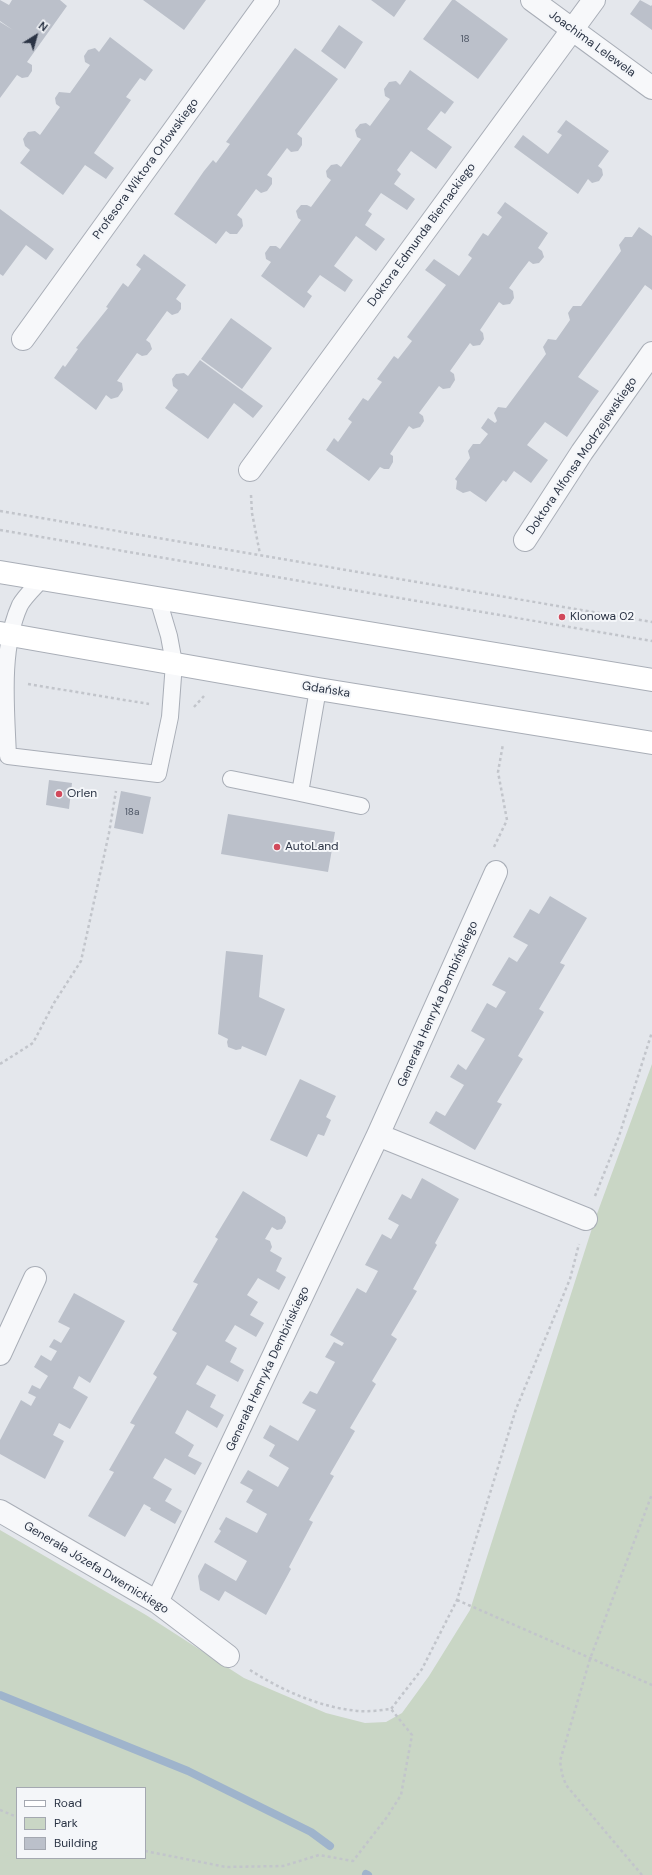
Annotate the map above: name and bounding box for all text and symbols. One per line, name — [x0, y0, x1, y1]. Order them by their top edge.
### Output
street label: Joachima Lelewela — [546, 8, 638, 80]
north arrow — [16, 16, 56, 56]
text: N — [36, 18, 51, 34]
house number: 18 — [460, 33, 470, 45]
street label: Profesora Wiktora Orłowskiego — [90, 96, 202, 242]
street label: Doktora Edmunda Biernackiego — [365, 160, 479, 310]
street label: Doktora Alfonsa Modrzejewskiego — [524, 375, 640, 537]
place label: Klonowa 02 — [570, 610, 634, 624]
marker: Klonowa 02 — [557, 612, 567, 622]
street label: Gdańska — [301, 679, 351, 701]
place label: Orlen — [67, 787, 97, 801]
marker: Orlen — [54, 789, 64, 799]
house number: 18a — [125, 806, 139, 818]
place label: AutoLand — [285, 840, 339, 854]
marker: AutoLand — [272, 842, 282, 852]
street label: Generała Henryka Dembińskiego — [395, 919, 481, 1089]
street label: Generała Henryka Dembińskiego — [223, 1284, 313, 1454]
street label: Generała Józefa Dwernickiego — [21, 1519, 171, 1617]
legend — [16, 1787, 146, 1859]
text: Road — [54, 1795, 82, 1811]
text: Park — [54, 1815, 78, 1831]
text: Building — [54, 1835, 98, 1851]

